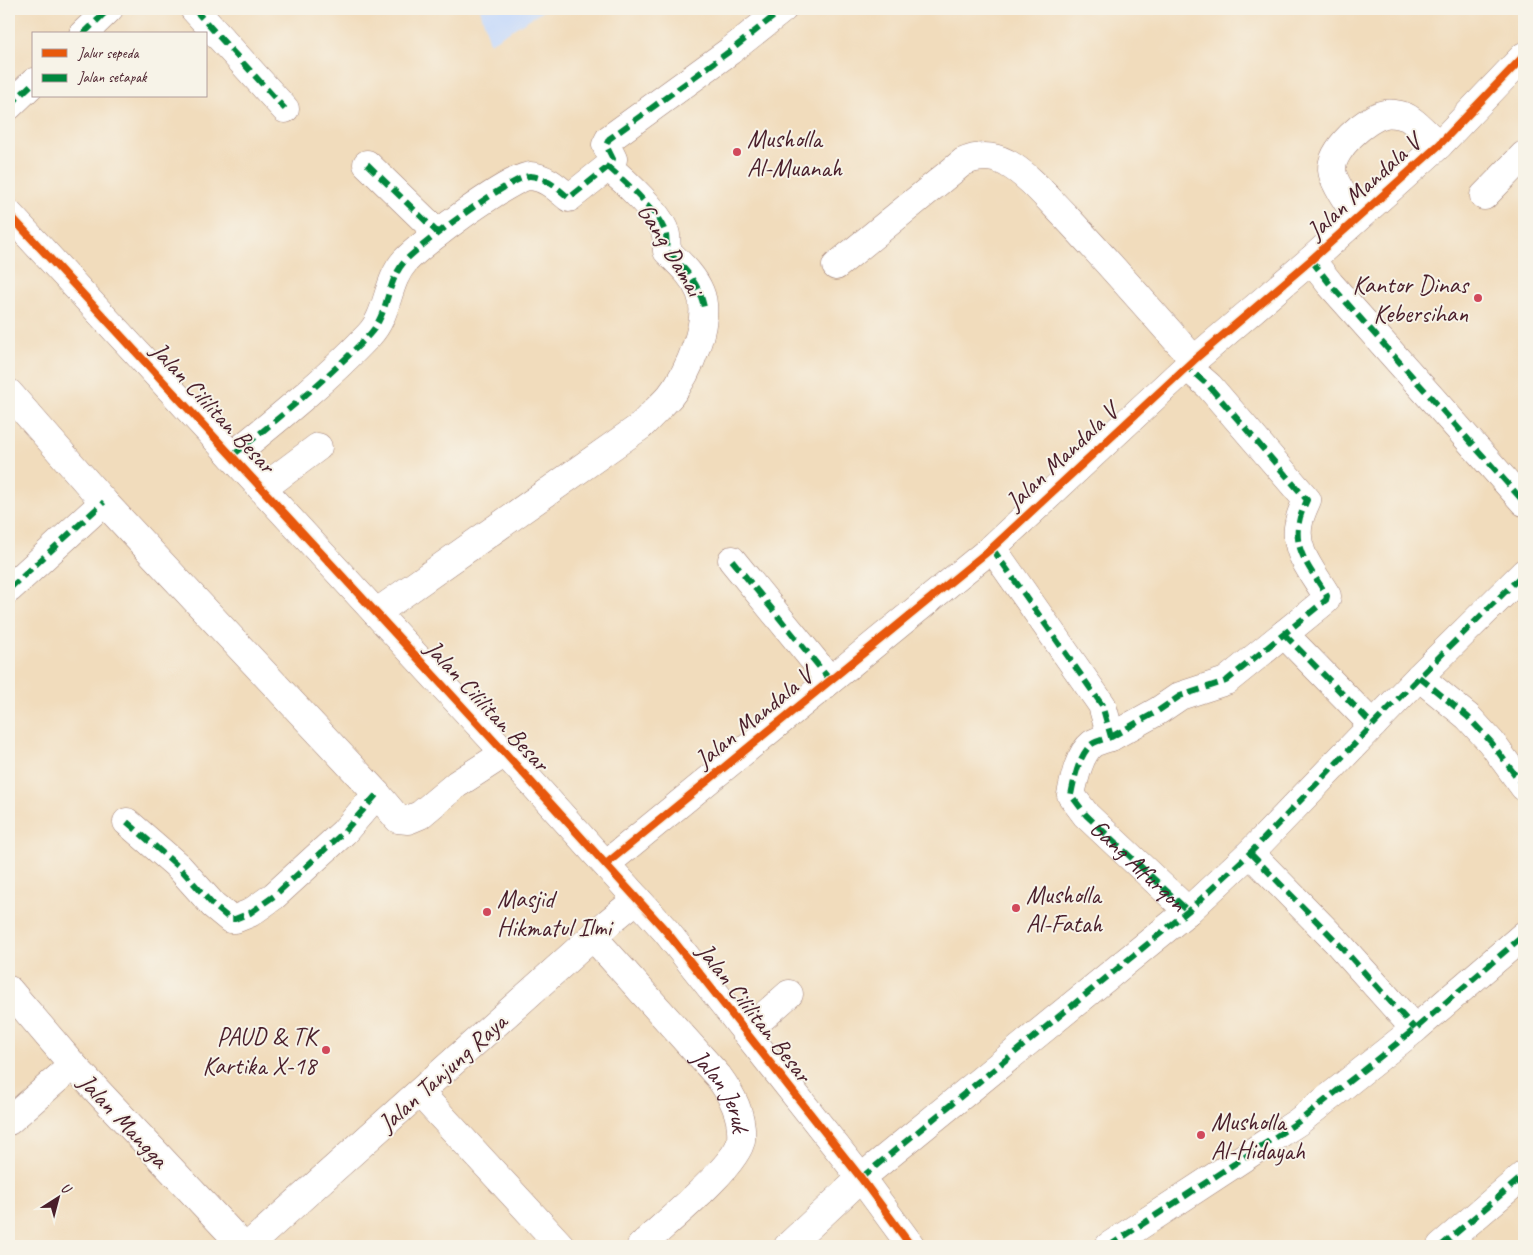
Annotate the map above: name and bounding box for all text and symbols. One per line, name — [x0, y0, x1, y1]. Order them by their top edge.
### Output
legend — [32, 32, 208, 98]
text: Jalur sepeda — [77, 44, 140, 63]
text: Jalan setapak — [77, 68, 148, 87]
place label: Musholla Al-Muanah — [747, 123, 843, 184]
street label: Jalan Mandala V — [1299, 124, 1431, 247]
marker: Musholla Al-Muanah — [731, 146, 743, 158]
street label: Gang Damai — [630, 197, 712, 305]
place label: Kantor Dinas Kebersihan — [1352, 269, 1470, 330]
marker: Kantor Dinas Kebersihan — [1472, 292, 1484, 304]
street label: Jalan Cililitan Besar — [143, 334, 284, 482]
street label: Jalan Mandala V — [998, 393, 1128, 518]
street label: Jalan Cililitan Besar — [417, 632, 558, 780]
street label: Jalan Mandala V — [687, 657, 823, 776]
street label: Gang Alfurqon — [1083, 812, 1194, 919]
place label: Musholla Al-Fatah — [1026, 879, 1104, 940]
place label: Masjid Hikmatul Ilmi — [497, 883, 614, 944]
marker: Musholla Al-Fatah — [1010, 902, 1022, 914]
marker: Masjid Hikmatul Ilmi — [481, 906, 493, 918]
street label: Jalan Cililitan Besar — [689, 935, 820, 1091]
street label: Jalan Tanjung Raya — [371, 1005, 516, 1140]
place label: PAUD & TK Kartika X-18 — [202, 1021, 321, 1082]
street label: Jalan Jeruk — [684, 1042, 756, 1136]
marker: PAUD & TK Kartika X-18 — [320, 1044, 332, 1056]
street label: Jalan Mangga — [71, 1066, 177, 1176]
place label: Musholla Al-Hidayah — [1211, 1106, 1306, 1167]
marker: Musholla Al-Hidayah — [1195, 1129, 1207, 1141]
north arrow — [32, 1172, 82, 1222]
text: U — [58, 1179, 76, 1199]

